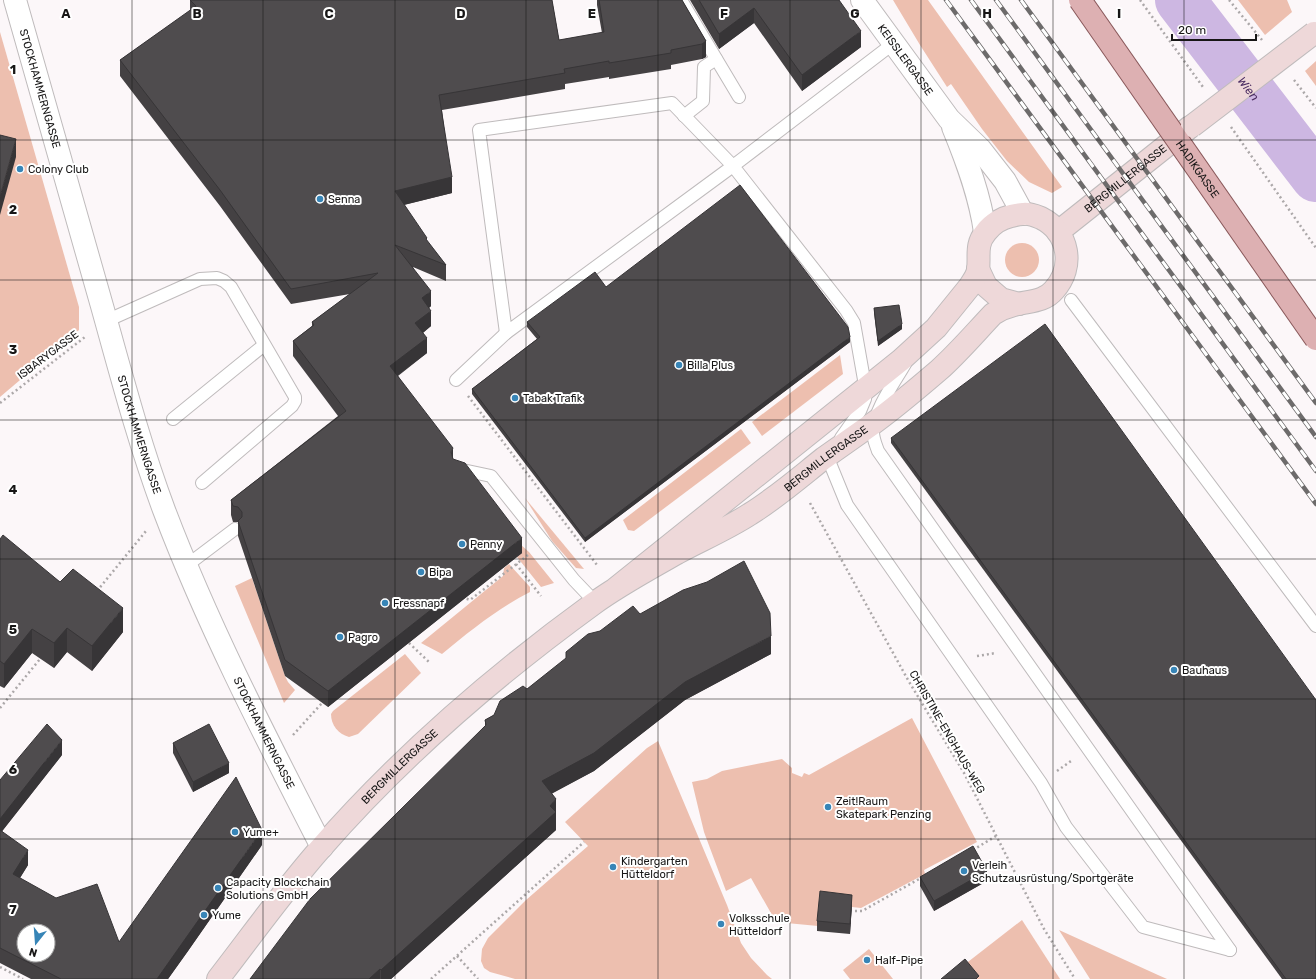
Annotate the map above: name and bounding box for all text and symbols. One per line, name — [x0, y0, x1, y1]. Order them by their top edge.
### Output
text: A — [61, 6, 71, 21]
text: B — [192, 6, 202, 21]
text: C — [324, 6, 334, 21]
text: D — [456, 6, 466, 21]
text: E — [588, 6, 596, 21]
text: F — [720, 6, 728, 21]
text: G — [850, 6, 860, 21]
text: H — [982, 6, 992, 21]
text: I — [1117, 6, 1121, 21]
scale bar — [1172, 16, 1256, 42]
street label: KEISSLERGASSE — [875, 22, 936, 98]
text: 20 m — [1178, 23, 1206, 37]
street label: STOCKHAMMERNGASSE — [17, 27, 63, 150]
text: 1 — [10, 62, 16, 77]
water label: Wien — [1235, 74, 1262, 104]
street label: HADIKGASSE — [1173, 138, 1222, 201]
street label: BERGMILLERGASSE — [1081, 142, 1169, 215]
place label: Colony Club — [28, 163, 89, 176]
marker: Colony Club — [15, 164, 25, 174]
place label: Senna — [328, 193, 360, 206]
marker: Senna — [315, 194, 325, 204]
text: 2 — [9, 202, 17, 217]
street label: ISBARYGASSE — [15, 328, 81, 382]
text: 3 — [9, 342, 18, 357]
place label: Billa Plus — [687, 359, 733, 372]
marker: Billa Plus — [674, 360, 684, 370]
street label: STOCKHAMMERNGASSE — [115, 374, 164, 496]
place label: Tabak Trafik — [523, 392, 583, 405]
marker: Tabak Trafik — [510, 393, 520, 403]
street label: BERGMILLERGASSE — [781, 422, 871, 494]
text: 4 — [9, 482, 18, 497]
place label: Penny — [470, 538, 502, 551]
marker: Penny — [457, 539, 467, 549]
place label: Bipa — [429, 566, 452, 579]
marker: Bipa — [416, 567, 426, 577]
place label: Fressnapf — [393, 597, 445, 610]
marker: Fressnapf — [380, 598, 390, 608]
text: 5 — [9, 622, 17, 637]
place label: Pagro — [348, 631, 378, 644]
marker: Pagro — [335, 632, 345, 642]
place label: Bauhaus — [1182, 664, 1227, 677]
marker: Bauhaus — [1169, 665, 1179, 675]
street label: CHRISTINE-ENGHAUS-WEG — [906, 668, 988, 796]
street label: STOCKHAMMERNGASSE — [231, 675, 298, 791]
street label: BERGMILLERGASSE — [358, 726, 441, 806]
text: 6 — [9, 762, 18, 777]
place label: Zeit!Raum Skatepark Penzing — [836, 795, 931, 821]
marker: Zeit!Raum Skatepark Penzing — [823, 802, 833, 812]
place label: Yume+ — [243, 826, 279, 839]
marker: Yume+ — [230, 827, 240, 837]
place label: Kindergarten Hütteldorf — [621, 855, 688, 881]
place label: Verleih Schutzausrüstung/Sportgeräte — [972, 859, 1134, 885]
marker: Kindergarten Hütteldorf — [608, 862, 618, 872]
marker: Verleih Schutzausrüstung/Sportgeräte — [959, 866, 969, 876]
place label: Capacity Blockchain Solutions GmbH — [226, 876, 330, 902]
marker: Capacity Blockchain Solutions GmbH — [213, 883, 223, 893]
text: 7 — [9, 902, 17, 917]
place label: Yume — [212, 909, 241, 922]
marker: Yume — [199, 910, 209, 920]
place label: Volksschule Hütteldorf — [729, 912, 790, 938]
marker: Volksschule Hütteldorf — [716, 919, 726, 929]
north arrow — [16, 923, 56, 963]
text: N — [27, 945, 39, 959]
place label: Half-Pipe — [875, 954, 923, 967]
marker: Half-Pipe — [862, 955, 872, 965]

